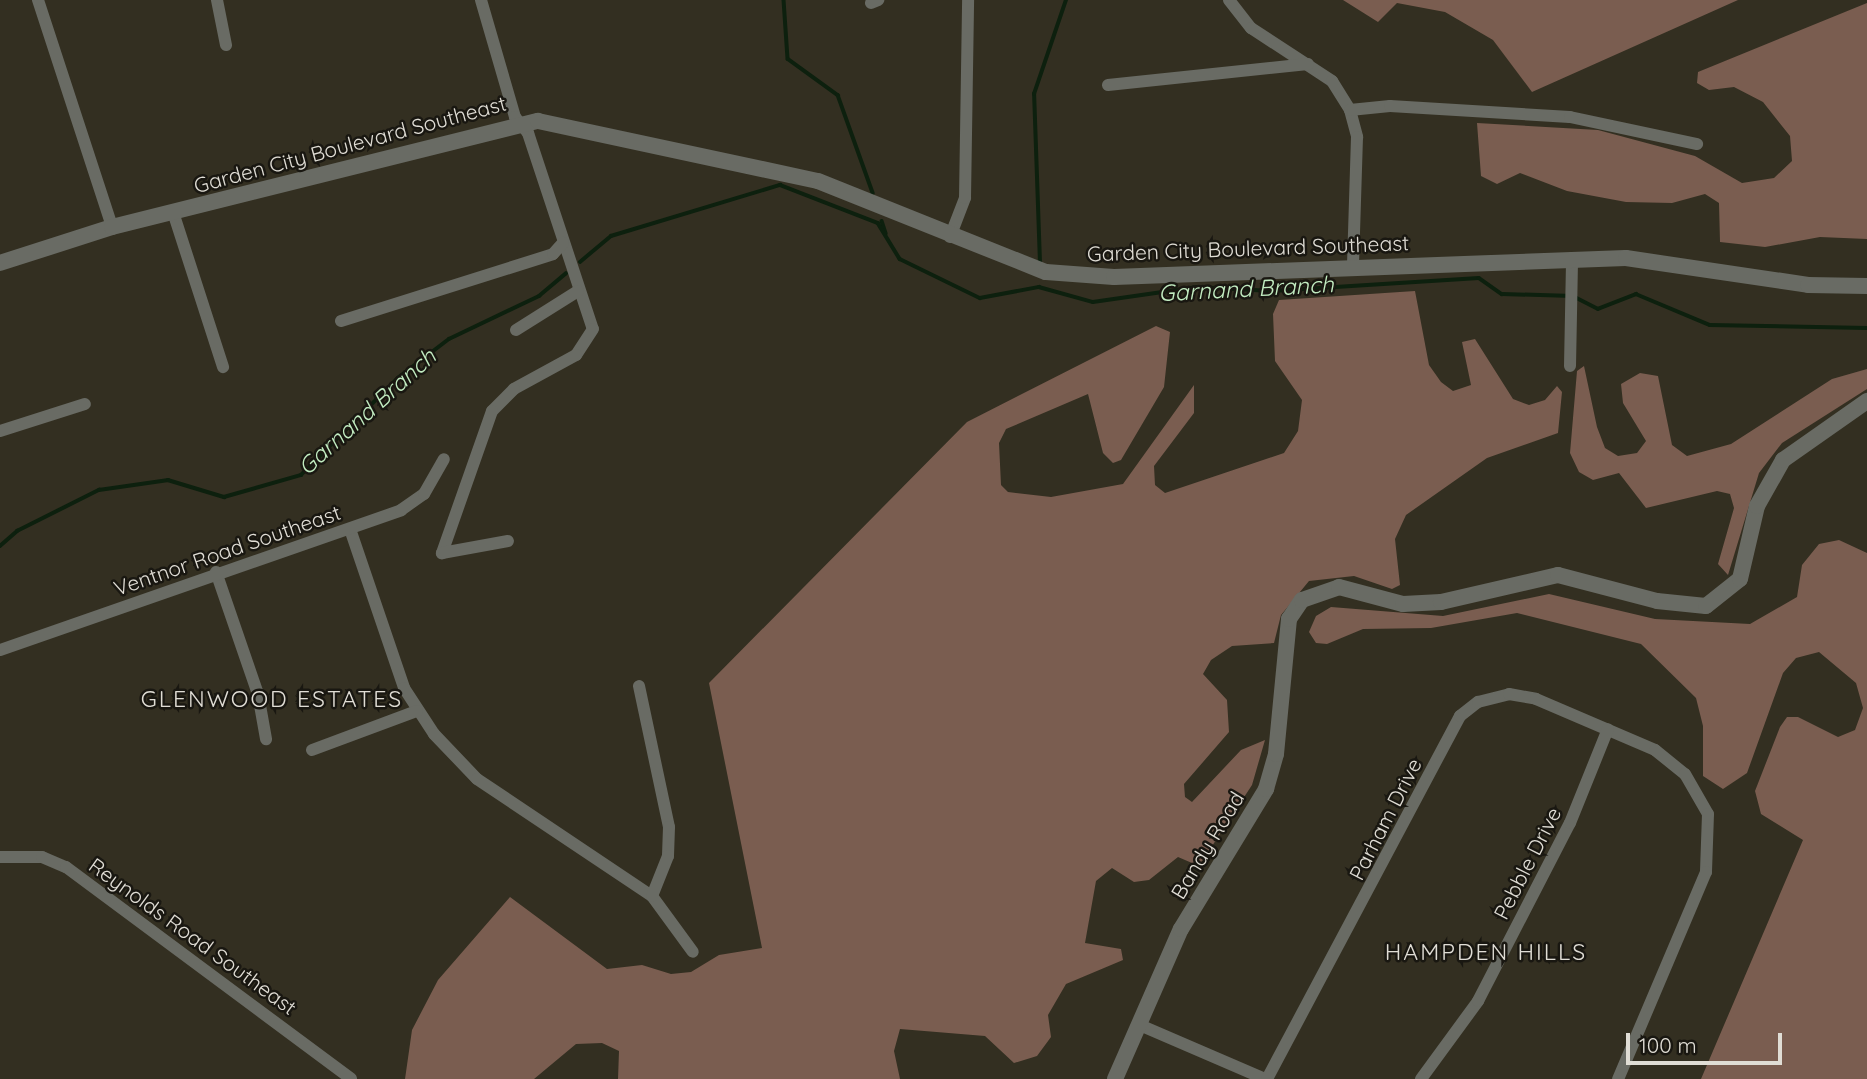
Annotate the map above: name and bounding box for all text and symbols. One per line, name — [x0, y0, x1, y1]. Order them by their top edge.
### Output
street label: Garden City Boulevard Southeast — [191, 90, 509, 198]
street label: Garden City Boulevard Southeast — [1086, 230, 1410, 266]
water label: Garnand Branch — [1158, 271, 1334, 307]
water label: Garnand Branch — [293, 343, 441, 481]
street label: Ventnor Road Southeast — [110, 499, 344, 601]
district label: GLENWOOD ESTATES — [143, 685, 401, 713]
street label: Parham Drive — [1344, 754, 1426, 884]
street label: Bandy Road — [1165, 787, 1249, 903]
street label: Pebble Drive — [1488, 803, 1566, 923]
street label: Reynolds Road Southeast — [84, 852, 302, 1020]
district label: HAMPDEN HILLS — [1386, 938, 1586, 966]
scale bar — [1629, 1020, 1785, 1064]
text: 100 m — [1639, 1032, 1697, 1058]

